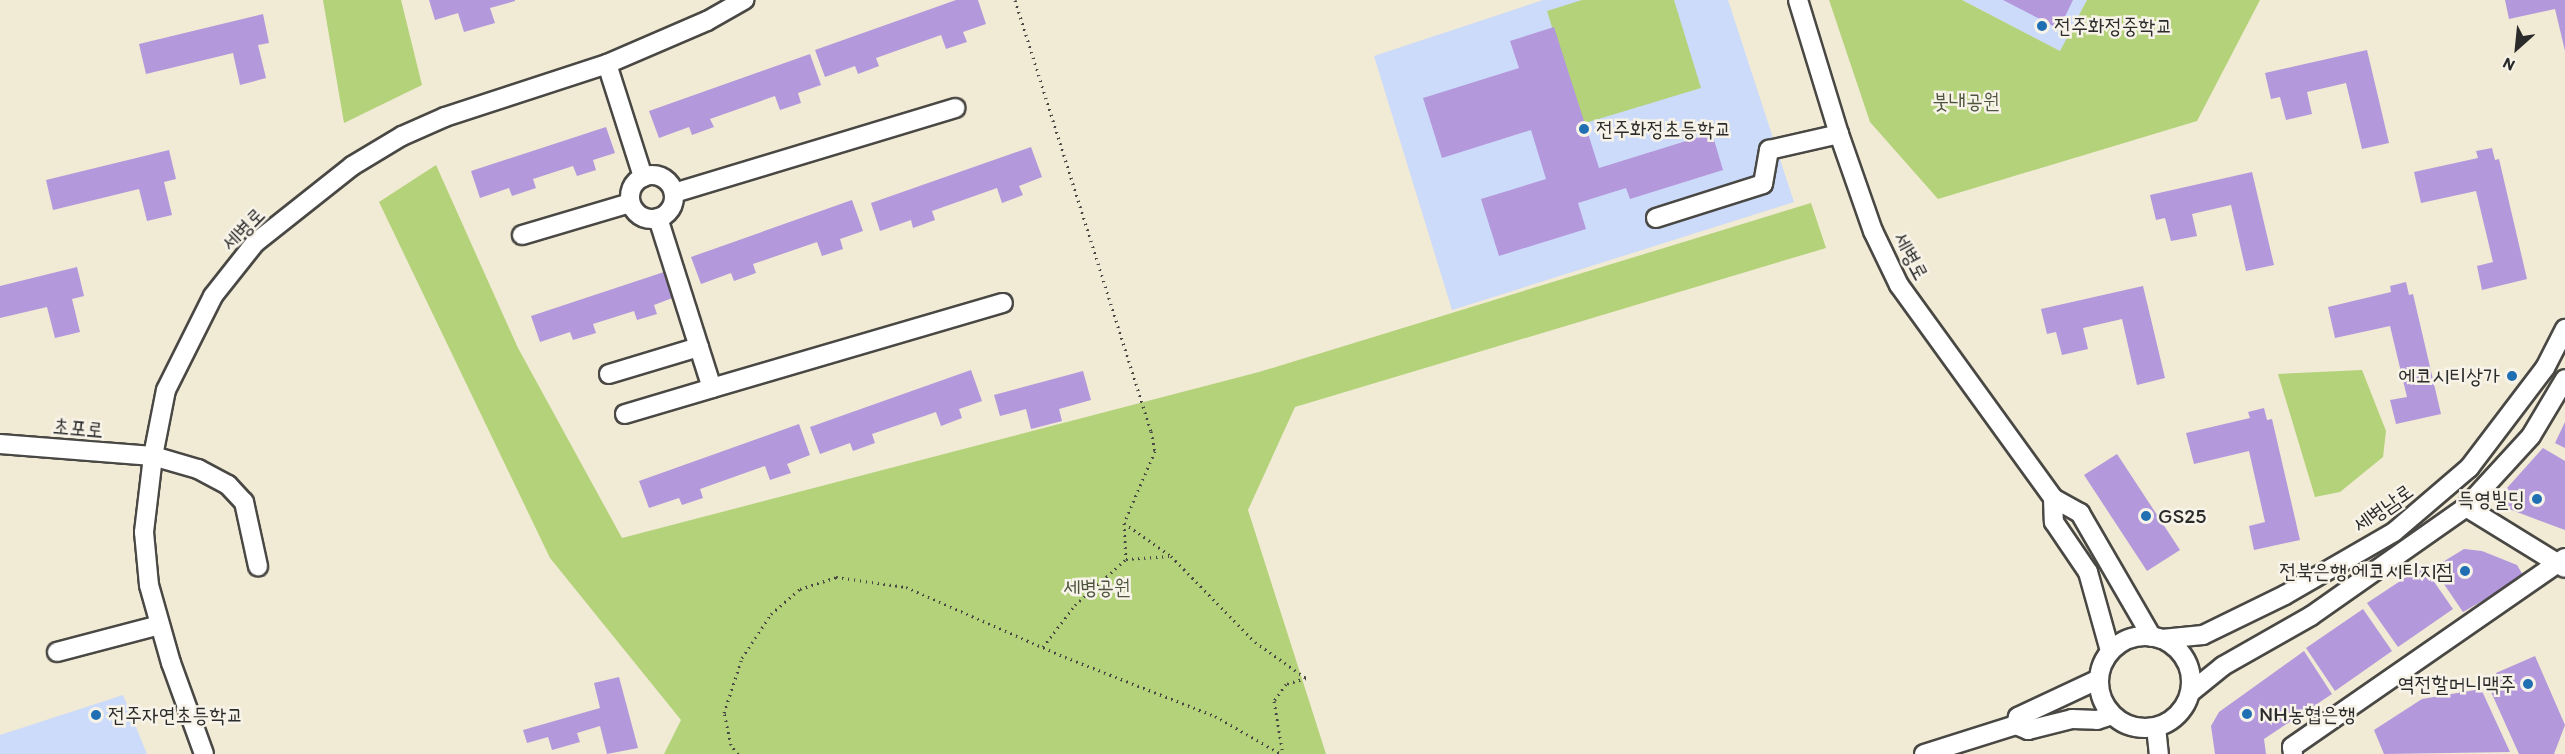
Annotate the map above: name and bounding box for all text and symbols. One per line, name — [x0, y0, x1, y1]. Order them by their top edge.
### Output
place label: 전주화정중학교 — [2054, 13, 2172, 39]
north arrow — [2487, 18, 2547, 78]
marker: 전주화정중학교 — [2035, 19, 2049, 33]
text: N — [2499, 54, 2518, 75]
park label: 붓내공원 — [1932, 88, 2000, 114]
place label: 전주화정초등학교 — [1596, 116, 1731, 142]
marker: 전주화정초등학교 — [1577, 122, 1591, 136]
street label: 세병로 — [216, 202, 270, 256]
street label: 세병로 — [1888, 228, 1934, 284]
place label: 에코시티상가 — [2399, 363, 2500, 389]
marker: 에코시티상가 — [2505, 369, 2519, 383]
street label: 초포로 — [52, 413, 104, 443]
street label: 세병남로 — [2348, 478, 2418, 538]
place label: 득영빌딩 — [2457, 486, 2525, 512]
marker: 득영빌딩 — [2530, 492, 2544, 506]
place label: GS25 — [2158, 503, 2206, 529]
marker: GS25 — [2139, 509, 2153, 523]
place label: 전북은행 에코시티지점 — [2279, 558, 2453, 584]
marker: 전북은행 에코시티지점 — [2458, 564, 2472, 578]
park label: 세병공원 — [1063, 574, 1131, 600]
place label: 역전할머니맥주 — [2398, 671, 2516, 697]
marker: 역전할머니맥주 — [2521, 677, 2535, 691]
place label: NH농협은행 — [2259, 701, 2355, 727]
place label: 전주자연초등학교 — [108, 702, 243, 728]
marker: NH농협은행 — [2240, 707, 2254, 721]
marker: 전주자연초등학교 — [89, 708, 103, 722]

